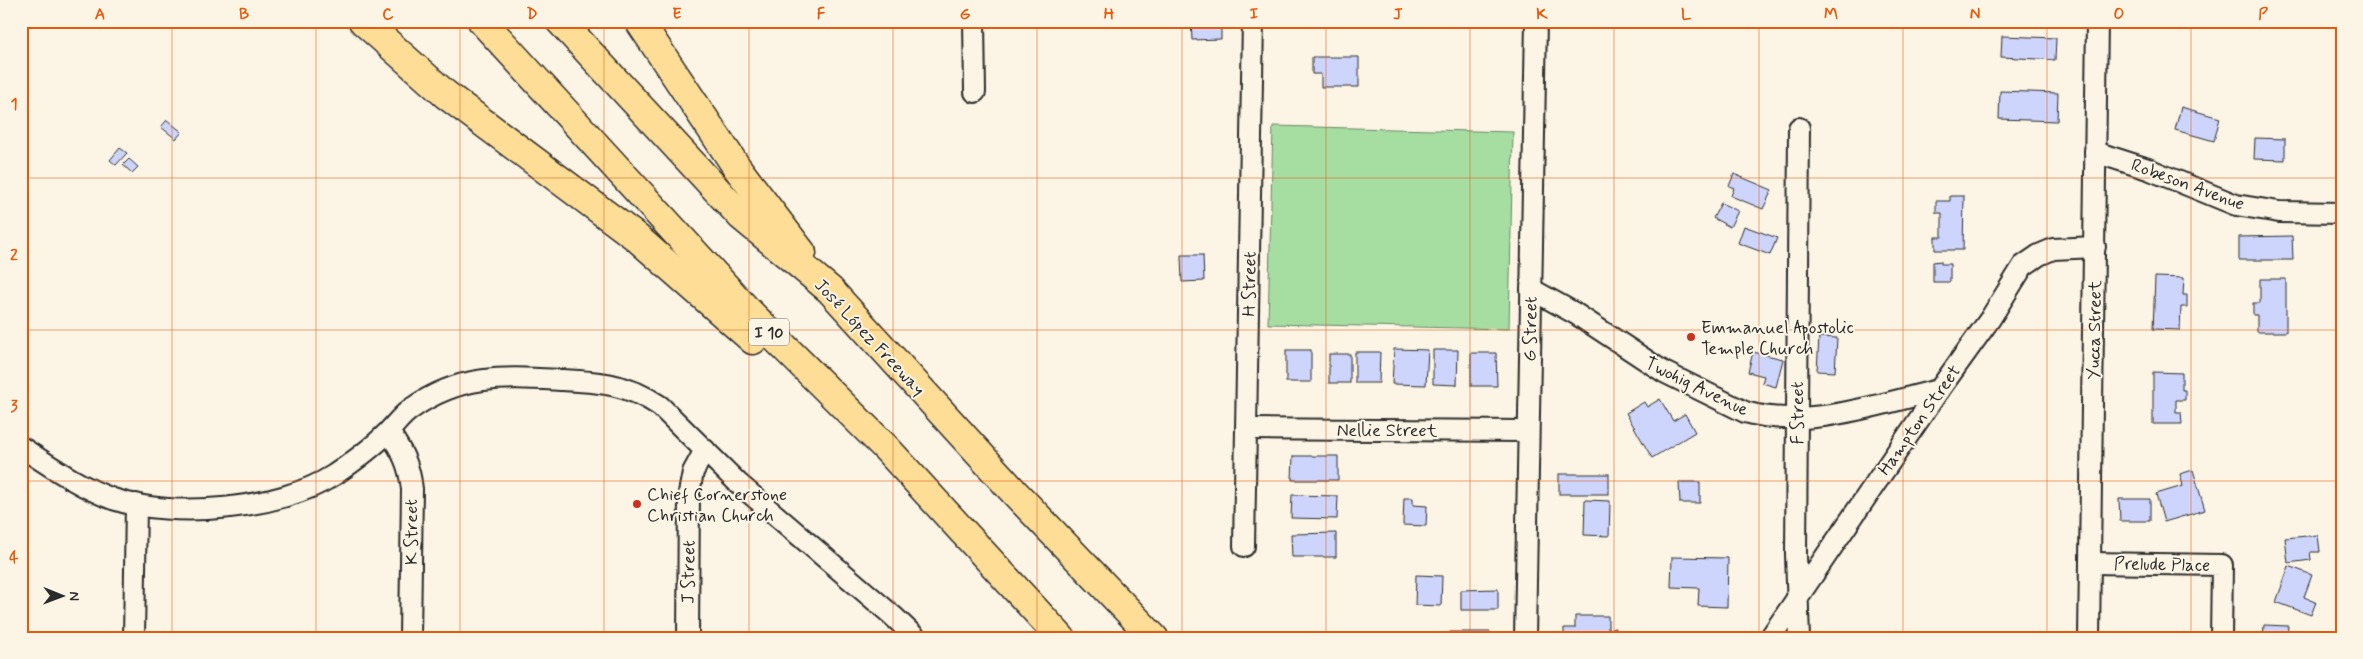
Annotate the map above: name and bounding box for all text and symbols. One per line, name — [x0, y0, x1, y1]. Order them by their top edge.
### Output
text: A — [95, 4, 105, 25]
text: B — [239, 4, 249, 25]
text: C — [382, 4, 394, 25]
text: D — [526, 4, 538, 25]
text: E — [672, 4, 682, 25]
text: F — [817, 4, 826, 25]
text: G — [960, 4, 971, 25]
text: H — [1104, 4, 1115, 25]
text: I — [1250, 4, 1259, 25]
text: J — [1393, 4, 1403, 25]
text: K — [1536, 4, 1548, 25]
text: L — [1681, 4, 1692, 25]
text: M — [1824, 4, 1838, 25]
text: N — [1970, 4, 1980, 25]
text: O — [2114, 4, 2125, 25]
text: P — [2258, 4, 2268, 25]
text: 1 — [10, 94, 18, 115]
street label: Robeson Avenue — [2128, 153, 2248, 217]
text: 2 — [10, 245, 18, 266]
street label: H Street — [1237, 251, 1263, 317]
street label: José López Freeway — [809, 274, 930, 402]
street label: Yucca Street — [2082, 280, 2108, 380]
street label: G Street — [1518, 296, 1544, 362]
place label: Emmanuel Apostolic Temple Church — [1701, 316, 1854, 361]
road number: I 10 — [749, 318, 789, 346]
marker: Emmanuel Apostolic Temple Church — [1685, 331, 1697, 343]
street label: Twohig Avenue — [1641, 351, 1752, 422]
street label: Hampton Street — [1873, 361, 1967, 481]
street label: F Street — [1786, 381, 1810, 444]
text: 3 — [10, 396, 18, 417]
street label: Nellie Street — [1337, 419, 1438, 443]
place label: Chief Cornerstone Christian Church — [647, 483, 787, 528]
marker: Chief Cornerstone Christian Church — [631, 498, 643, 510]
street label: K Street — [400, 499, 424, 565]
street label: J Street — [676, 540, 702, 604]
text: 4 — [9, 547, 19, 568]
street label: Prelude Place — [2114, 552, 2210, 578]
north arrow — [38, 572, 88, 622]
text: N — [65, 591, 83, 601]

